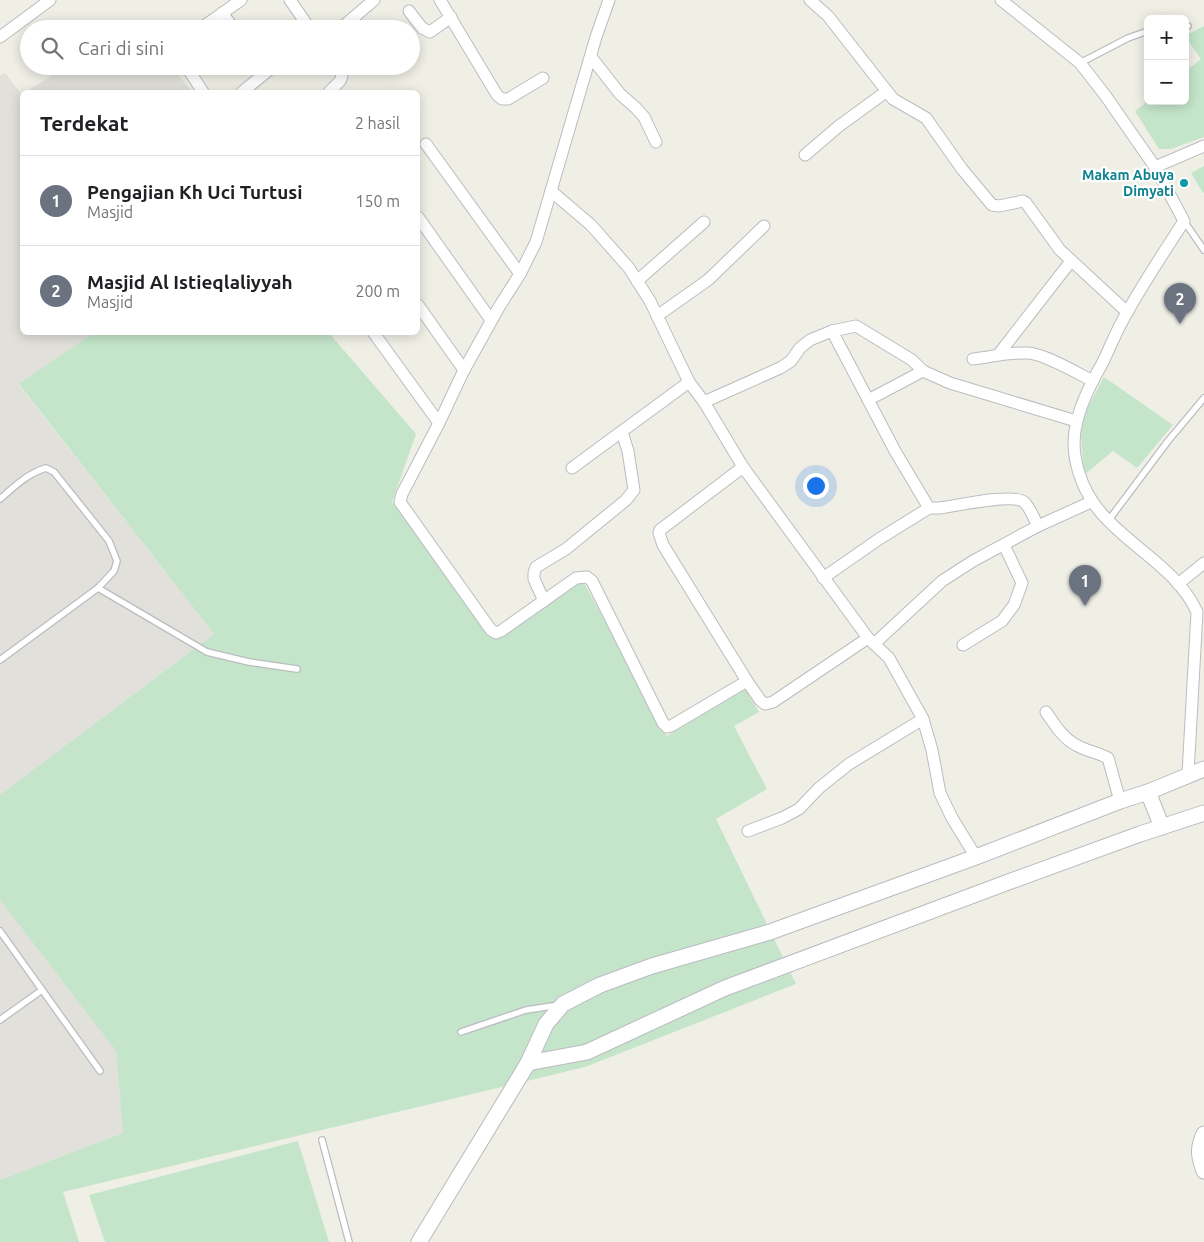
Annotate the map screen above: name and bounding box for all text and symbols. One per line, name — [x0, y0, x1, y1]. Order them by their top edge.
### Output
map controls — [1144, 15, 1189, 105]
button: + — [1144, 15, 1189, 60]
search box — [20, 20, 420, 75]
icon: search — [38, 34, 66, 62]
text: Cari di sini — [78, 37, 164, 59]
button: − — [1144, 60, 1189, 105]
text: Terdekat — [40, 111, 128, 135]
text: 2 hasil — [355, 114, 400, 132]
place label: Makam Abuya Dimyati — [1082, 167, 1174, 199]
marker: Makam Abuya Dimyati — [1178, 177, 1190, 189]
text: Pengajian Kh Uci Turtusi — [87, 181, 303, 203]
text: 1 — [51, 192, 61, 210]
text: 150 m — [355, 192, 400, 210]
text: Masjid — [87, 203, 133, 221]
text: Masjid Al Istieqlaliyyah — [87, 271, 293, 293]
text: 2 — [51, 282, 61, 300]
text: 200 m — [355, 282, 400, 300]
pin: 2 — [1164, 283, 1196, 324]
text: Masjid — [87, 293, 133, 311]
your location — [803, 473, 829, 499]
pin: 1 — [1069, 565, 1101, 606]

